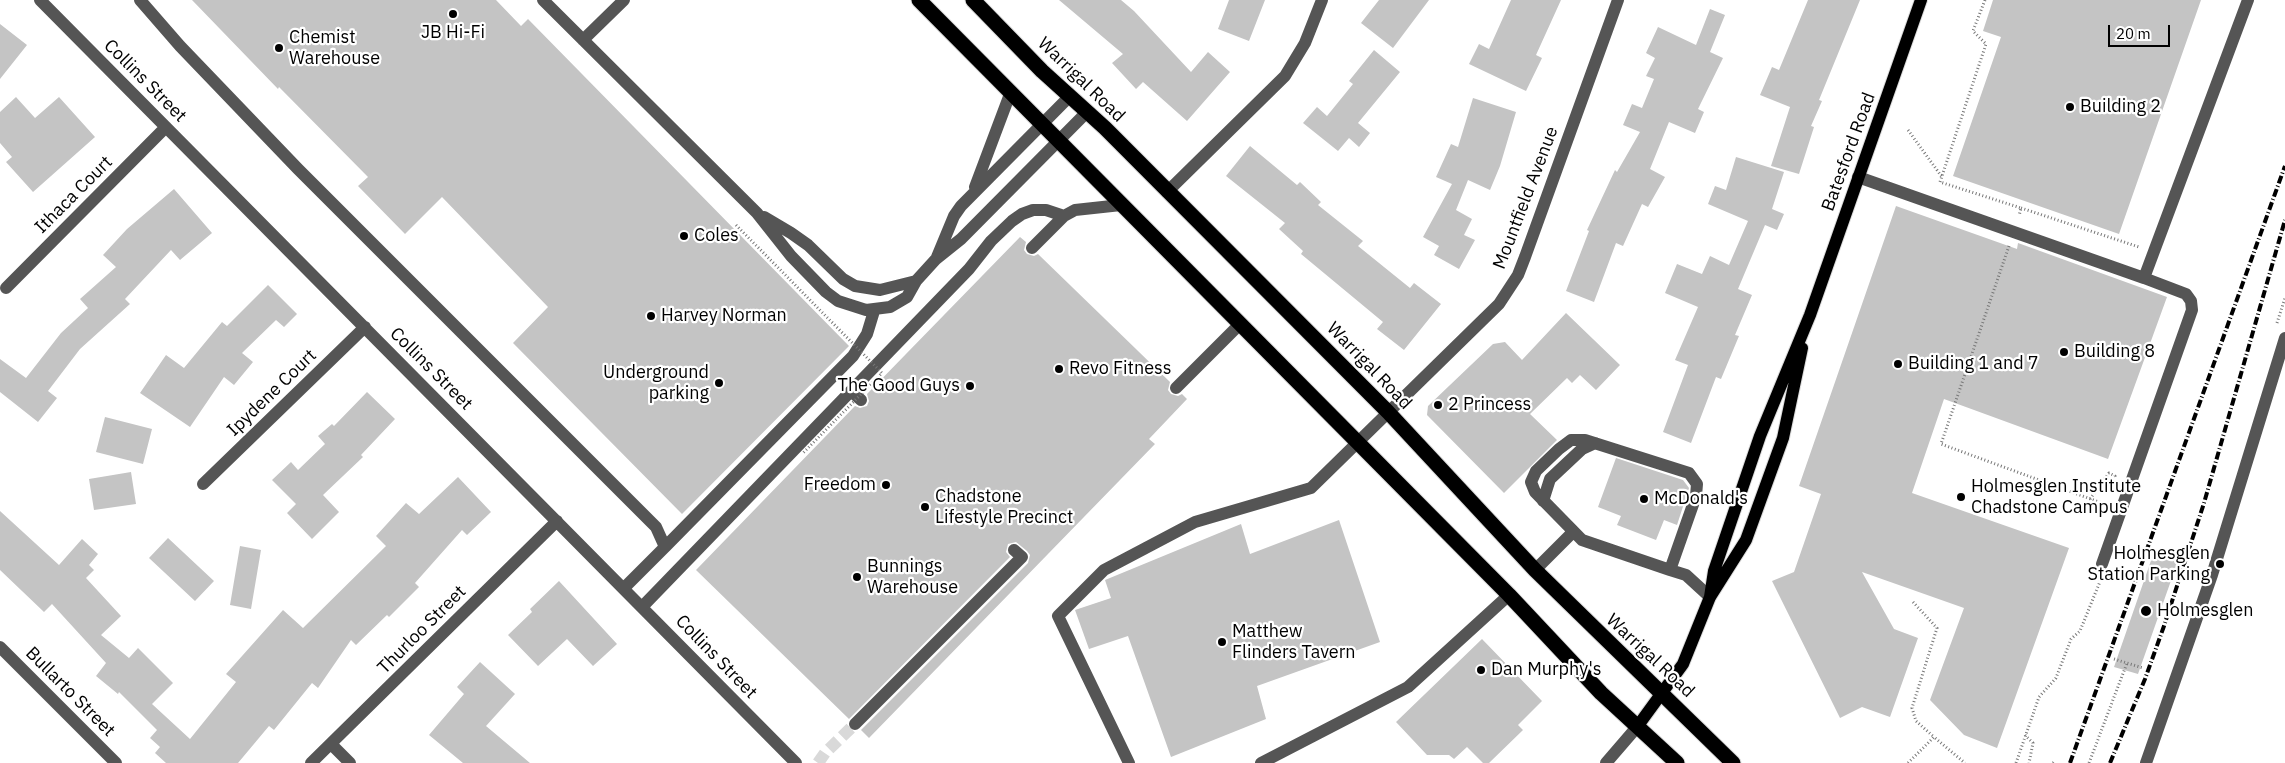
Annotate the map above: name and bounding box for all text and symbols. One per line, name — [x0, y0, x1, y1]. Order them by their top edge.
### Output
marker: JB Hi-Fi — [447, 8, 459, 20]
scale bar — [2110, 15, 2172, 47]
place label: JB Hi-Fi — [421, 22, 485, 44]
text: 20 m — [2116, 24, 2151, 43]
place label: Chemist Warehouse — [289, 27, 380, 70]
street label: Warrigal Road — [1033, 33, 1129, 127]
street label: Collins Street — [99, 35, 191, 127]
marker: Chemist Warehouse — [273, 42, 285, 54]
street label: Batesford Road — [1818, 90, 1880, 214]
place label: Building 2 — [2080, 96, 2161, 118]
marker: Building 2 — [2064, 101, 2076, 113]
street label: Mountfield Avenue — [1489, 124, 1563, 272]
street label: Ithaca Court — [31, 152, 117, 238]
place label: Coles — [694, 225, 739, 247]
marker: Coles — [678, 230, 690, 242]
place label: Harvey Norman — [661, 305, 787, 327]
marker: Harvey Norman — [645, 310, 657, 322]
street label: Warrigal Road — [1322, 318, 1416, 414]
street label: Collins Street — [385, 323, 477, 415]
place label: Building 8 — [2074, 341, 2155, 363]
street label: Ipydene Court — [223, 345, 321, 441]
marker: Building 8 — [2058, 346, 2070, 358]
place label: Building 1 and 7 — [1908, 353, 2039, 375]
place label: Revo Fitness — [1069, 358, 1171, 380]
marker: Building 1 and 7 — [1892, 358, 1904, 370]
place label: Underground parking — [603, 362, 709, 404]
marker: Revo Fitness — [1053, 363, 1065, 375]
place label: The Good Guys — [838, 375, 960, 397]
marker: Underground parking — [713, 377, 725, 389]
marker: The Good Guys — [964, 380, 976, 392]
place label: 2 Princess — [1448, 394, 1531, 416]
marker: 2 Princess — [1432, 399, 1444, 411]
place label: Freedom — [804, 474, 876, 496]
place label: Holmesglen Institute Chadstone Campus — [1971, 476, 2141, 518]
marker: Freedom — [880, 479, 892, 491]
place label: Chadstone Lifestyle Precinct — [935, 486, 1073, 528]
place label: McDonald's — [1654, 488, 1748, 510]
marker: Holmesglen Institute Chadstone Campus — [1955, 491, 1967, 503]
marker: McDonald's — [1638, 493, 1650, 505]
marker: Chadstone Lifestyle Precinct — [919, 501, 931, 513]
place label: Holmesglen Station Parking — [2088, 543, 2210, 586]
place label: Bunnings Warehouse — [867, 556, 958, 598]
marker: Holmesglen Station Parking — [2214, 558, 2226, 570]
marker: Bunnings Warehouse — [851, 571, 863, 583]
street label: Thurloo Street — [373, 581, 471, 679]
place label: Holmesglen — [2157, 600, 2253, 622]
marker: Holmesglen — [2139, 604, 2153, 618]
street label: Warrigal Road — [1601, 610, 1699, 702]
street label: Collins Street — [671, 611, 761, 703]
place label: Matthew Flinders Tavern — [1232, 621, 1356, 664]
marker: Matthew Flinders Tavern — [1216, 636, 1228, 648]
street label: Bullarto Street — [21, 643, 119, 741]
place label: Dan Murphy's — [1491, 659, 1602, 681]
marker: Dan Murphy's — [1475, 664, 1487, 676]

